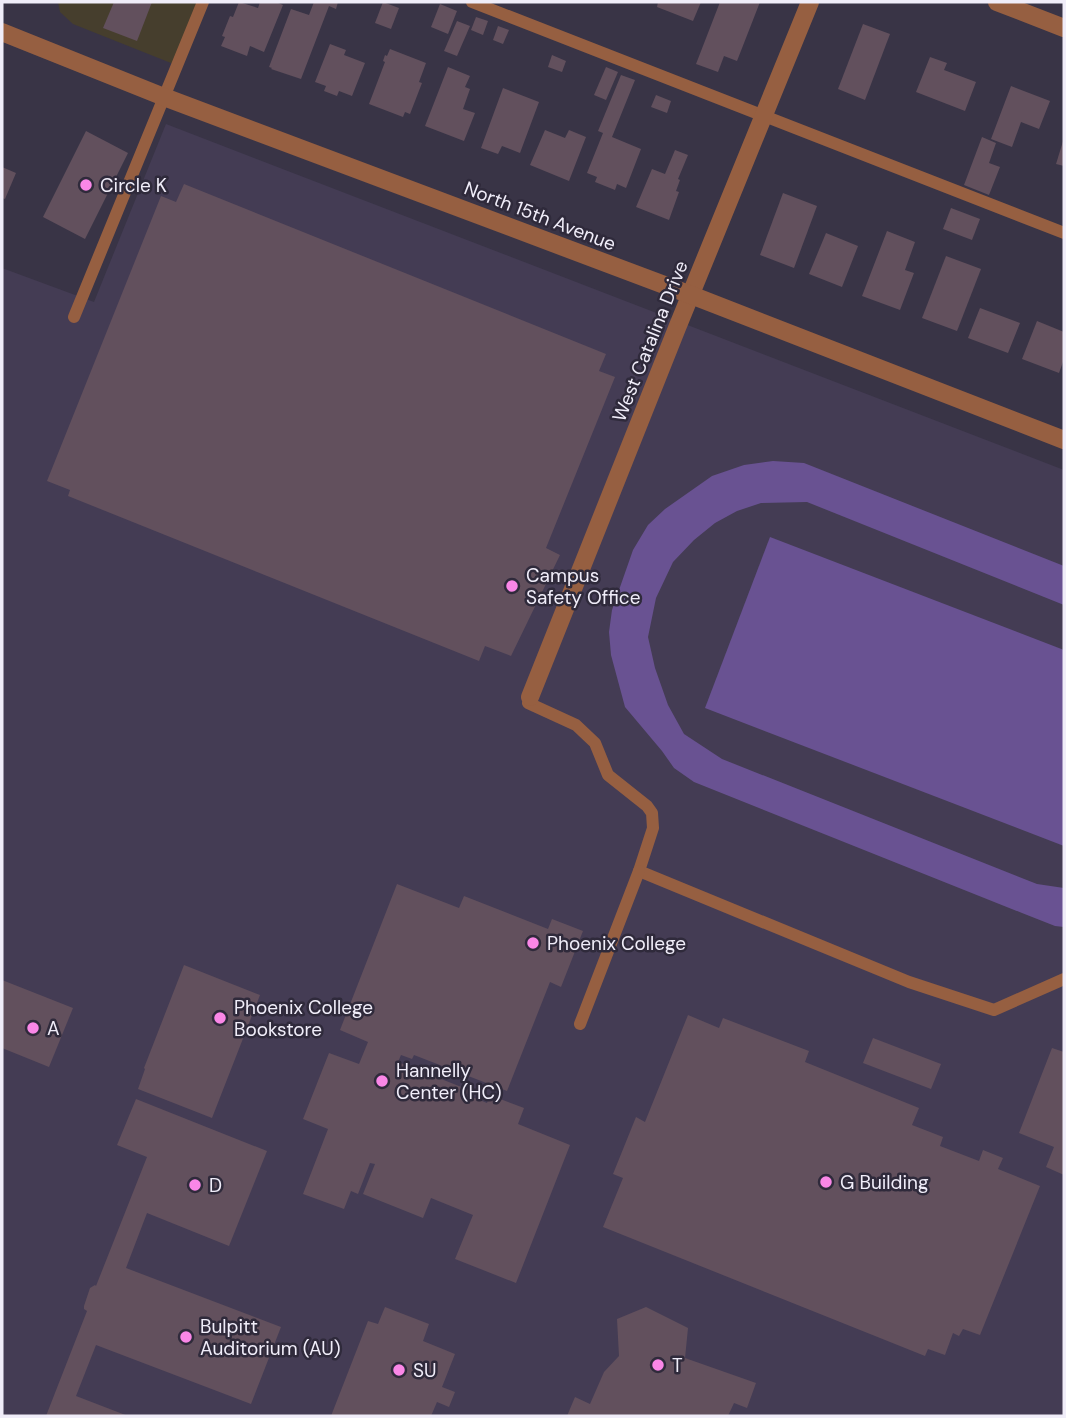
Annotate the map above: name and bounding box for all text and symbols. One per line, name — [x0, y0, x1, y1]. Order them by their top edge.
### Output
place label: Circle K — [100, 173, 167, 198]
street label: North 15th Avenue — [461, 176, 619, 256]
marker: Circle K — [78, 177, 94, 193]
street label: West Catalina Drive — [606, 257, 694, 425]
place label: Campus Safety Office — [526, 563, 641, 610]
marker: Campus Safety Office — [504, 578, 520, 594]
place label: Phoenix College — [547, 931, 686, 956]
marker: Phoenix College — [525, 935, 541, 951]
place label: Phoenix College Bookstore — [234, 995, 373, 1042]
marker: Phoenix College Bookstore — [212, 1010, 228, 1026]
place label: A — [47, 1016, 60, 1041]
marker: A — [25, 1020, 41, 1036]
place label: Hannelly Center (HC) — [396, 1058, 502, 1105]
marker: Hannelly Center (HC) — [374, 1073, 390, 1089]
place label: G Building — [840, 1170, 929, 1195]
place label: D — [209, 1173, 222, 1198]
marker: G Building — [818, 1174, 834, 1190]
marker: D — [187, 1177, 203, 1193]
place label: Bulpitt Auditorium (AU) — [200, 1314, 341, 1361]
marker: Bulpitt Auditorium (AU) — [178, 1329, 194, 1345]
place label: T — [672, 1353, 683, 1378]
marker: T — [650, 1357, 666, 1373]
place label: SU — [413, 1358, 436, 1383]
marker: SU — [391, 1362, 407, 1378]

